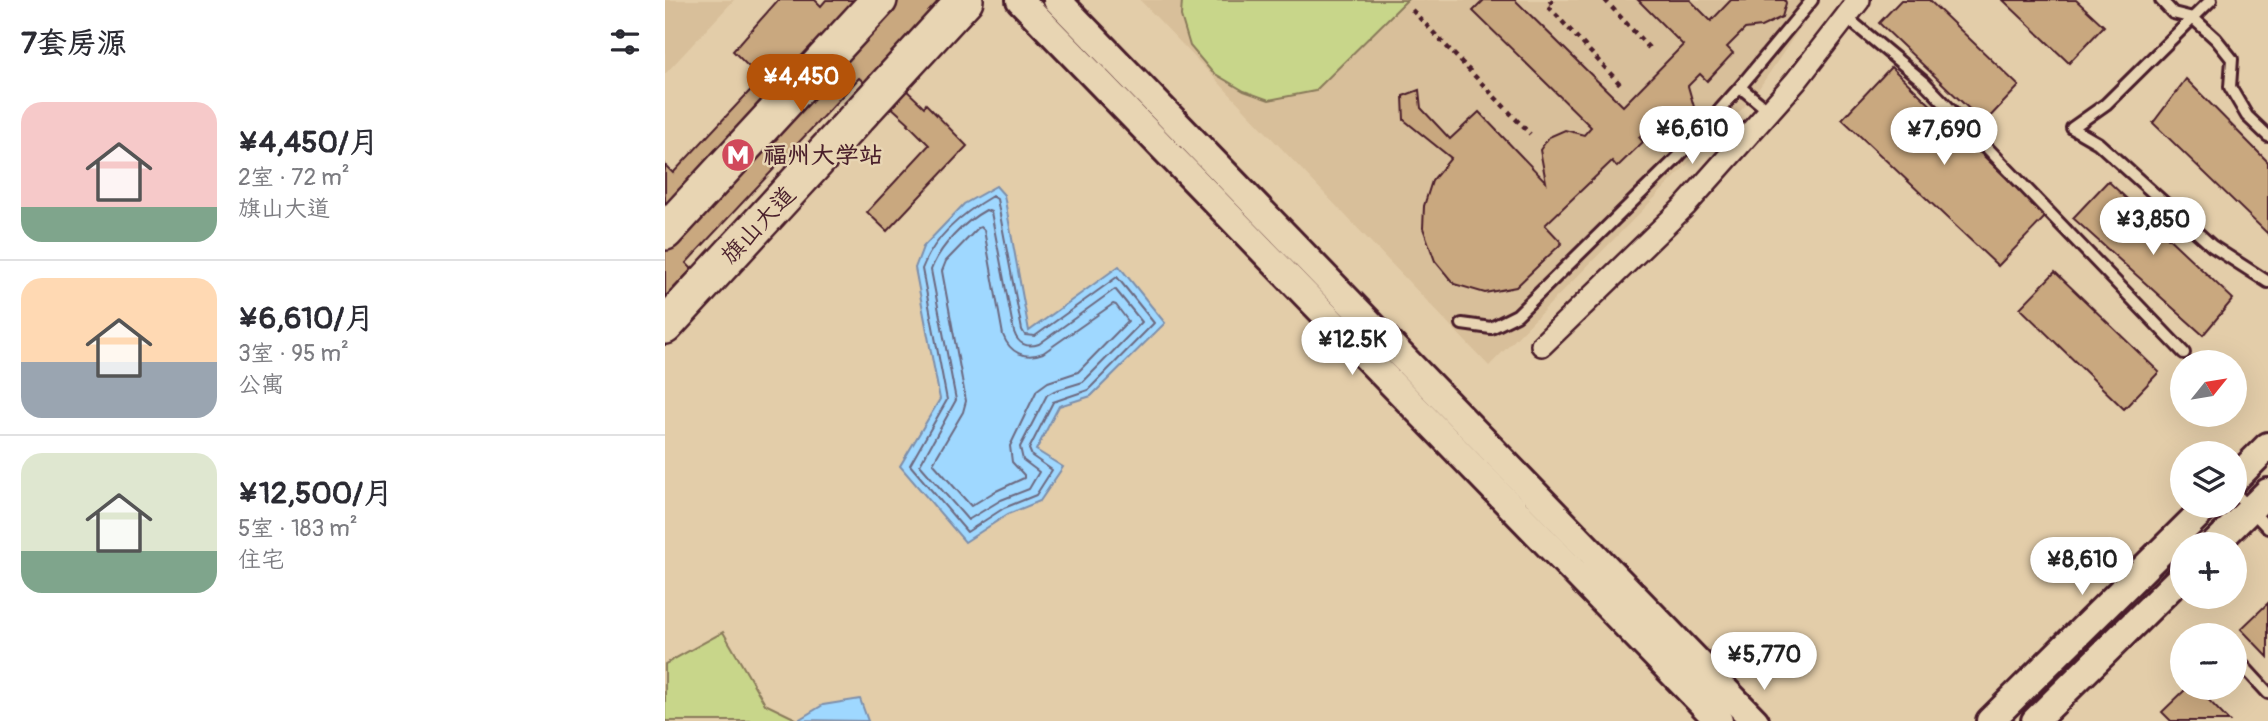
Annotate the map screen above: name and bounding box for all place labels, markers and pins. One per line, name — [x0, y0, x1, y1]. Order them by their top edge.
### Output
pin: ¥4,450 — [744, 54, 858, 114]
pin: ¥6,610 — [1635, 106, 1749, 166]
pin: ¥7,690 — [1887, 108, 2001, 167]
metro station icon: 福州大学站 — [719, 136, 757, 174]
place label: 福州大学站 — [763, 141, 883, 170]
pin: ¥3,850 — [2096, 198, 2210, 257]
pin: ¥12.5K — [1295, 318, 1409, 377]
pin: ¥8,610 — [2025, 538, 2139, 597]
pin: ¥5,770 — [1707, 632, 1821, 692]

